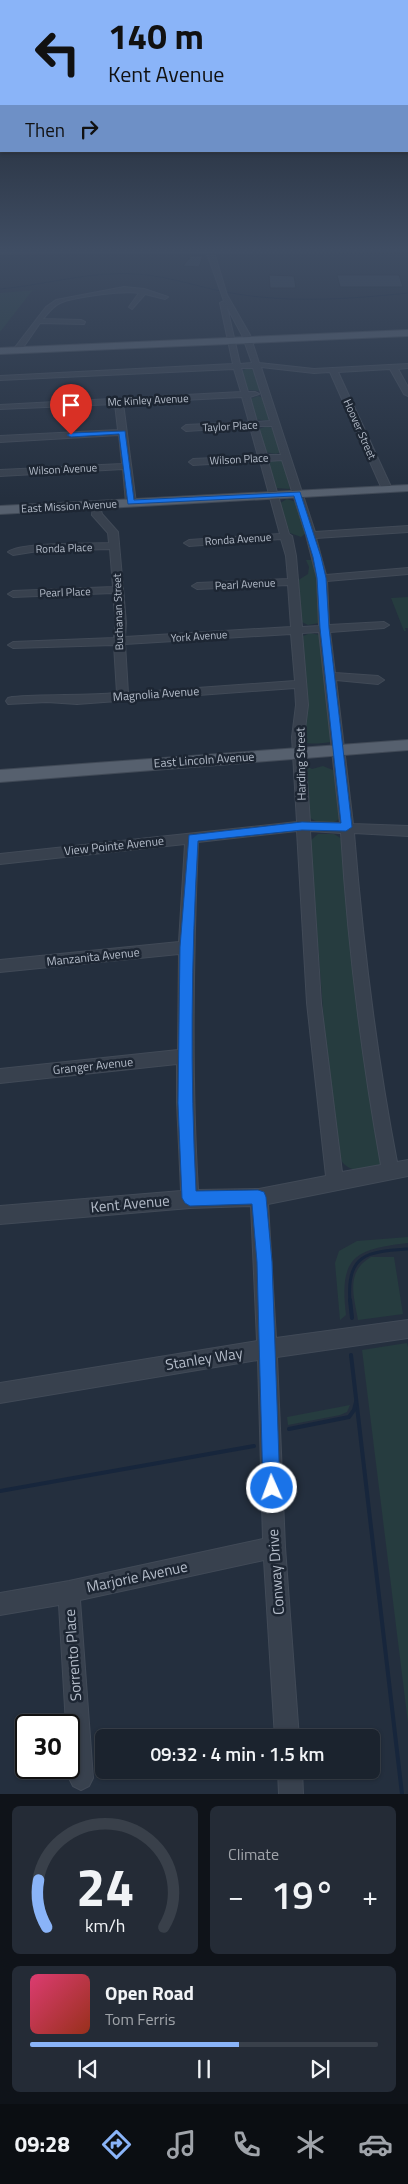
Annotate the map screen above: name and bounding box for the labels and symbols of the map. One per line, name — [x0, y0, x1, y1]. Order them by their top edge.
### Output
pin — [50, 384, 92, 435]
street label: Mc Kinley Avenue — [107, 390, 189, 410]
street label: Hoover Street — [340, 396, 380, 462]
street label: Taylor Place — [202, 417, 258, 435]
street label: Wilson Place — [209, 449, 269, 469]
street label: Wilson Avenue — [28, 459, 98, 479]
street label: East Mission Avenue — [21, 495, 118, 516]
street label: Ronda Avenue — [204, 529, 272, 549]
street label: Ronda Place — [35, 539, 93, 557]
street label: Buchanan Street — [109, 573, 127, 651]
street label: Pearl Avenue — [214, 574, 276, 594]
street label: Pearl Place — [39, 583, 91, 601]
street label: York Avenue — [170, 626, 228, 646]
street label: Magnolia Avenue — [112, 681, 200, 706]
street label: Harding Street — [290, 726, 311, 801]
street label: East Lincoln Avenue — [153, 747, 255, 772]
street label: View Pointe Avenue — [63, 831, 165, 860]
street label: Manzanita Avenue — [45, 942, 140, 971]
street label: Granger Avenue — [52, 1052, 134, 1079]
street label: Kent Avenue — [89, 1189, 171, 1218]
street label: Stanley Way — [164, 1341, 244, 1376]
position arrow — [245, 1461, 297, 1513]
street label: Conway Drive — [261, 1528, 290, 1616]
street label: Marjorie Avenue — [84, 1555, 190, 1598]
street label: Sorrento Place — [58, 1608, 87, 1702]
speed limit sign: 30 — [15, 1714, 80, 1779]

